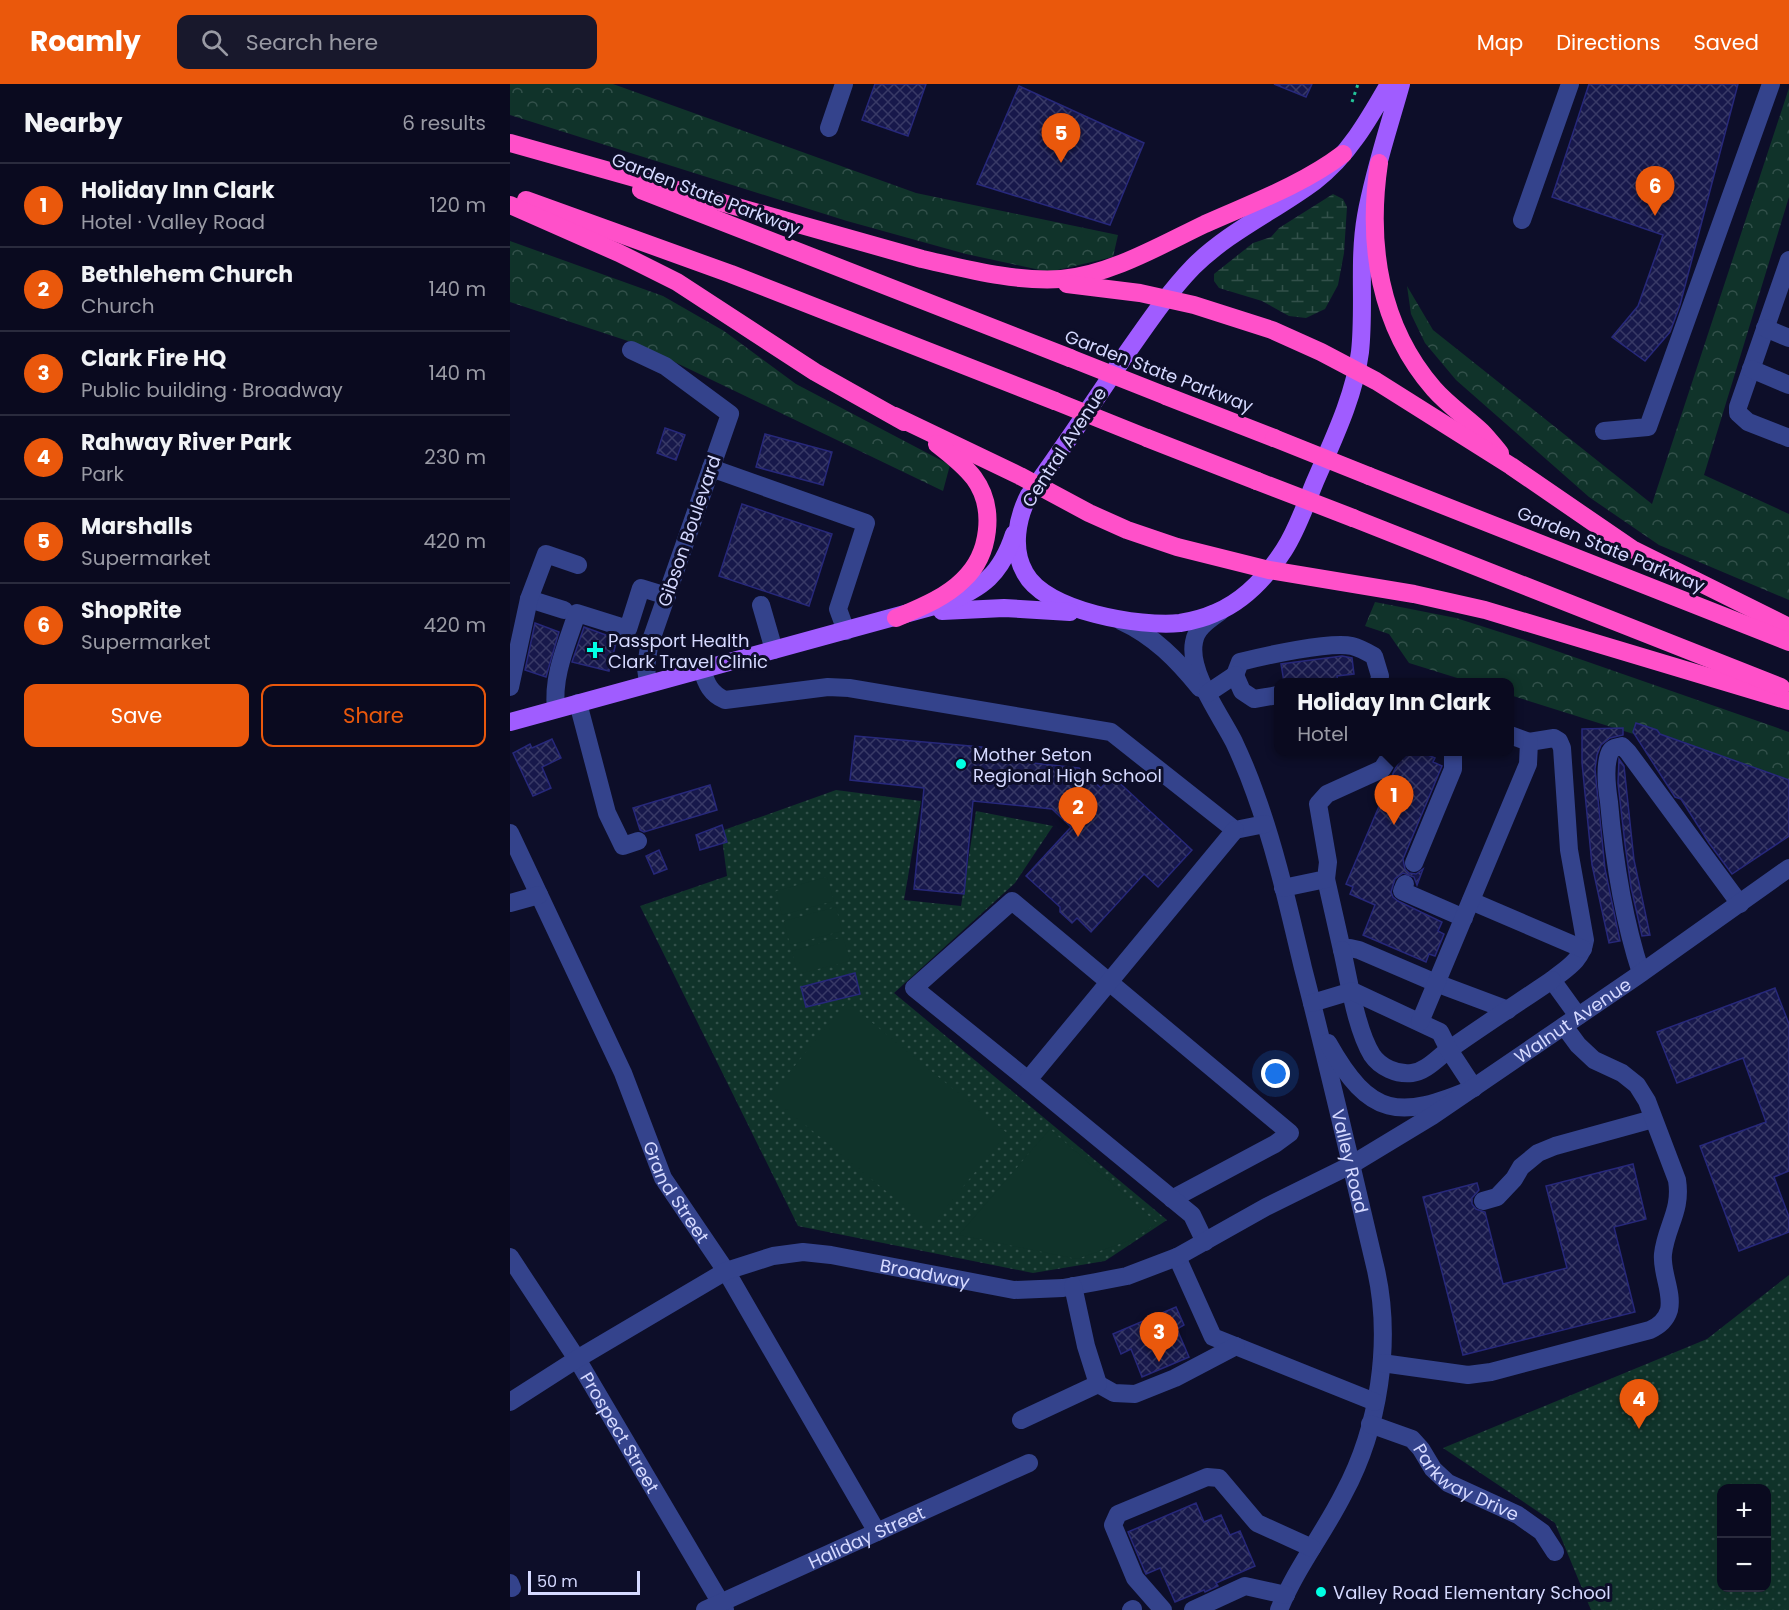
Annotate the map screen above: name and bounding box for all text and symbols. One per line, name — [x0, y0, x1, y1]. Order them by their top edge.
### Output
search box — [177, 15, 597, 69]
text: Roamly — [30, 22, 141, 61]
icon: search — [198, 26, 231, 59]
text: Search here — [246, 27, 378, 58]
text: Map — [1477, 28, 1523, 57]
text: Directions — [1556, 28, 1660, 57]
text: Saved — [1693, 28, 1759, 57]
text: Nearby — [24, 105, 122, 141]
text: 6 results — [402, 109, 486, 137]
pin: 5 — [1042, 113, 1080, 163]
street label: Garden State Parkway — [608, 146, 804, 242]
pin: 6 — [1636, 166, 1674, 216]
text: Holiday Inn Clark — [81, 175, 275, 206]
text: 1 — [40, 191, 47, 219]
text: 120 m — [430, 191, 486, 219]
text: Hotel · Valley Road — [81, 208, 265, 236]
text: Bethlehem Church — [81, 259, 293, 290]
text: 2 — [38, 275, 49, 303]
text: 140 m — [429, 275, 486, 303]
text: Church — [81, 292, 154, 320]
street label: Garden State Parkway — [1061, 323, 1257, 419]
text: Clark Fire HQ — [81, 343, 226, 374]
text: 3 — [37, 359, 50, 387]
text: 140 m — [429, 359, 486, 387]
text: Public building · Broadway — [81, 376, 343, 404]
street label: Central Avenue — [1016, 382, 1112, 512]
text: Rahway River Park — [81, 427, 292, 458]
text: 4 — [37, 443, 50, 471]
text: 230 m — [424, 443, 486, 471]
street label: Gibson Boulevard — [651, 452, 727, 610]
text: Park — [81, 460, 124, 488]
street label: Garden State Parkway — [1514, 500, 1708, 598]
text: Marshalls — [81, 511, 193, 542]
text: 5 — [37, 527, 50, 555]
text: 420 m — [423, 527, 486, 555]
text: Supermarket — [81, 544, 210, 572]
text: ShopRite — [81, 595, 182, 626]
text: 6 — [37, 611, 50, 639]
text: 420 m — [423, 611, 486, 639]
text: Supermarket — [81, 628, 210, 656]
place label: Passport Health Clark Travel Clinic — [608, 628, 768, 674]
marker: Passport Health Clark Travel Clinic — [586, 641, 604, 659]
popup — [1274, 678, 1514, 756]
button: Save — [24, 684, 249, 747]
button: Share — [261, 684, 486, 747]
text: Holiday Inn Clark — [1297, 687, 1491, 718]
text: Hotel — [1297, 720, 1348, 748]
place label: Mother Seton Regional High School — [973, 742, 1162, 788]
marker: Mother Seton Regional High School — [954, 757, 968, 771]
pin: 1 — [1374, 776, 1414, 825]
pin: 2 — [1058, 788, 1098, 837]
street label: Walnut Avenue — [1509, 971, 1636, 1069]
your location — [1261, 1059, 1290, 1088]
street label: Valley Road — [1326, 1107, 1375, 1216]
street label: Grand Street — [638, 1137, 716, 1247]
street label: Broadway — [878, 1252, 972, 1294]
pin: 3 — [1140, 1312, 1178, 1362]
street label: Prospect Street — [575, 1367, 666, 1497]
pin: 4 — [1620, 1380, 1658, 1429]
street label: Parkway Drive — [1408, 1438, 1523, 1526]
map controls — [1717, 1484, 1771, 1592]
button: + — [1717, 1484, 1771, 1538]
street label: Haliday Street — [804, 1500, 929, 1574]
button: − — [1717, 1538, 1771, 1592]
scale bar — [528, 1568, 640, 1596]
text: 50 m — [537, 1570, 578, 1593]
place label: Valley Road Elementary School — [1333, 1580, 1611, 1605]
marker: Valley Road Elementary School — [1314, 1585, 1328, 1599]

